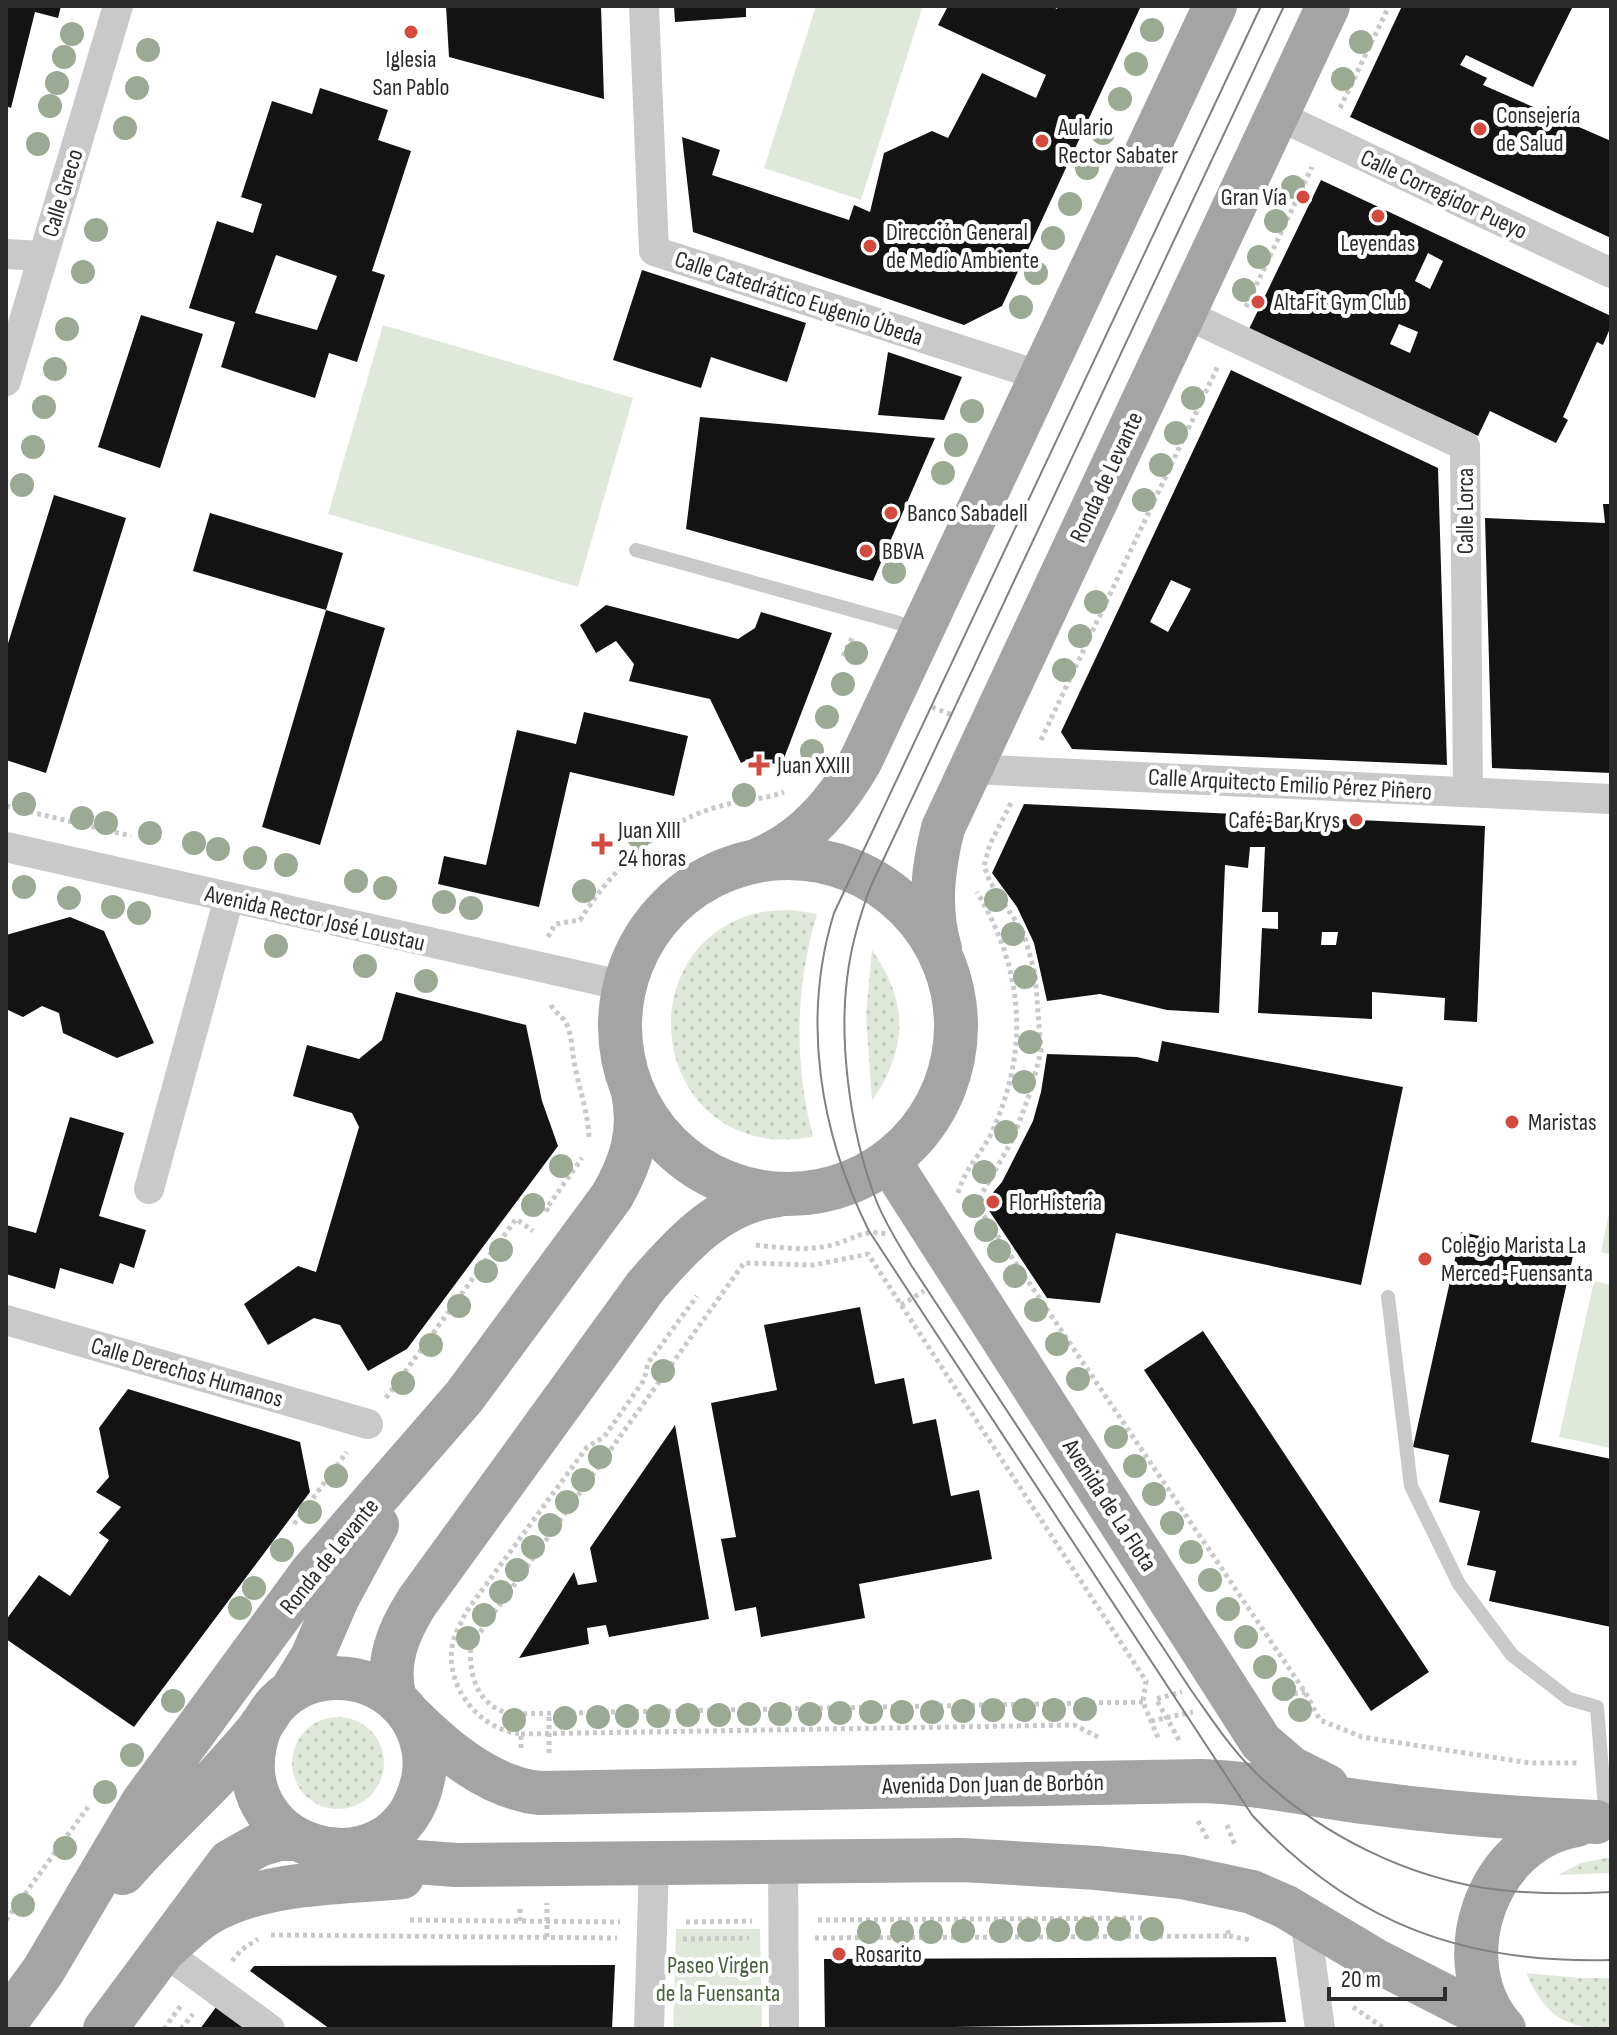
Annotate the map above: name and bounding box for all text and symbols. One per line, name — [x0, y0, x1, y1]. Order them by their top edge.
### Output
marker: Iglesia San Pablo — [402, 23, 420, 41]
place label: Iglesia San Pablo — [372, 45, 450, 102]
place label: Consejería de Salud — [1496, 101, 1580, 158]
place label: Aulario Rector Sabater — [1057, 113, 1178, 170]
marker: Consejería de Salud — [1471, 120, 1489, 138]
marker: Aulario Rector Sabater — [1033, 132, 1051, 150]
street label: Calle Corregidor Pueyo — [1356, 143, 1532, 246]
street label: Calle Greco — [35, 146, 90, 241]
place label: Gran Vía — [1221, 183, 1287, 212]
marker: Gran Vía — [1294, 188, 1312, 206]
marker: Leyendas — [1369, 207, 1387, 225]
place label: Dirección General de Medio Ambiente — [886, 218, 1039, 275]
place label: Leyendas — [1341, 229, 1415, 258]
marker: Dirección General de Medio Ambiente — [861, 237, 879, 255]
street label: Calle Catedrático Eugenio Úbeda — [671, 245, 927, 352]
place label: AltaFit Gym Club — [1273, 288, 1407, 317]
marker: AltaFit Gym Club — [1249, 293, 1267, 311]
street label: Ronda de Levante — [1064, 407, 1149, 547]
street label: Calle Lorca — [1451, 468, 1480, 554]
place label: Banco Sabadell — [907, 499, 1028, 528]
marker: Banco Sabadell — [882, 504, 900, 522]
place label: BBVA — [882, 537, 924, 566]
marker: BBVA — [857, 542, 875, 560]
place label: Juan XXIII — [776, 751, 850, 780]
marker: Juan XXIII — [748, 754, 770, 776]
street label: Calle Arquitecto Emilio Pérez Piñero — [1147, 763, 1433, 806]
place label: Café-Bar Krys — [1228, 806, 1340, 835]
marker: Café-Bar Krys — [1347, 811, 1365, 829]
place label: Juan XIII 24 horas — [617, 816, 686, 873]
marker: Juan XIII 24 horas — [593, 835, 611, 853]
street label: Avenida Rector José Loustau — [201, 879, 428, 958]
place label: Maristas — [1528, 1108, 1597, 1137]
marker: Maristas — [1503, 1113, 1521, 1131]
place label: FlorHisteria — [1009, 1188, 1102, 1217]
marker: FlorHisteria — [984, 1193, 1002, 1211]
place label: Colegio Marista La Merced-Fuensanta — [1441, 1231, 1593, 1288]
marker: Colegio Marista La Merced-Fuensanta — [1416, 1250, 1434, 1268]
street label: Calle Derechos Humanos — [87, 1331, 286, 1414]
street label: Avenida de La Flota — [1056, 1433, 1163, 1577]
street label: Ronda de Levante — [274, 1492, 385, 1620]
street label: Avenida Don Juan de Borbón — [881, 1768, 1104, 1801]
place label: Rosarito — [855, 1940, 922, 1969]
marker: Rosarito — [830, 1945, 848, 1963]
park label: Paseo Virgen de la Fuensanta — [656, 1951, 780, 2008]
scale bar — [1329, 1951, 1445, 2001]
text: 20 m — [1341, 1965, 1381, 1994]

